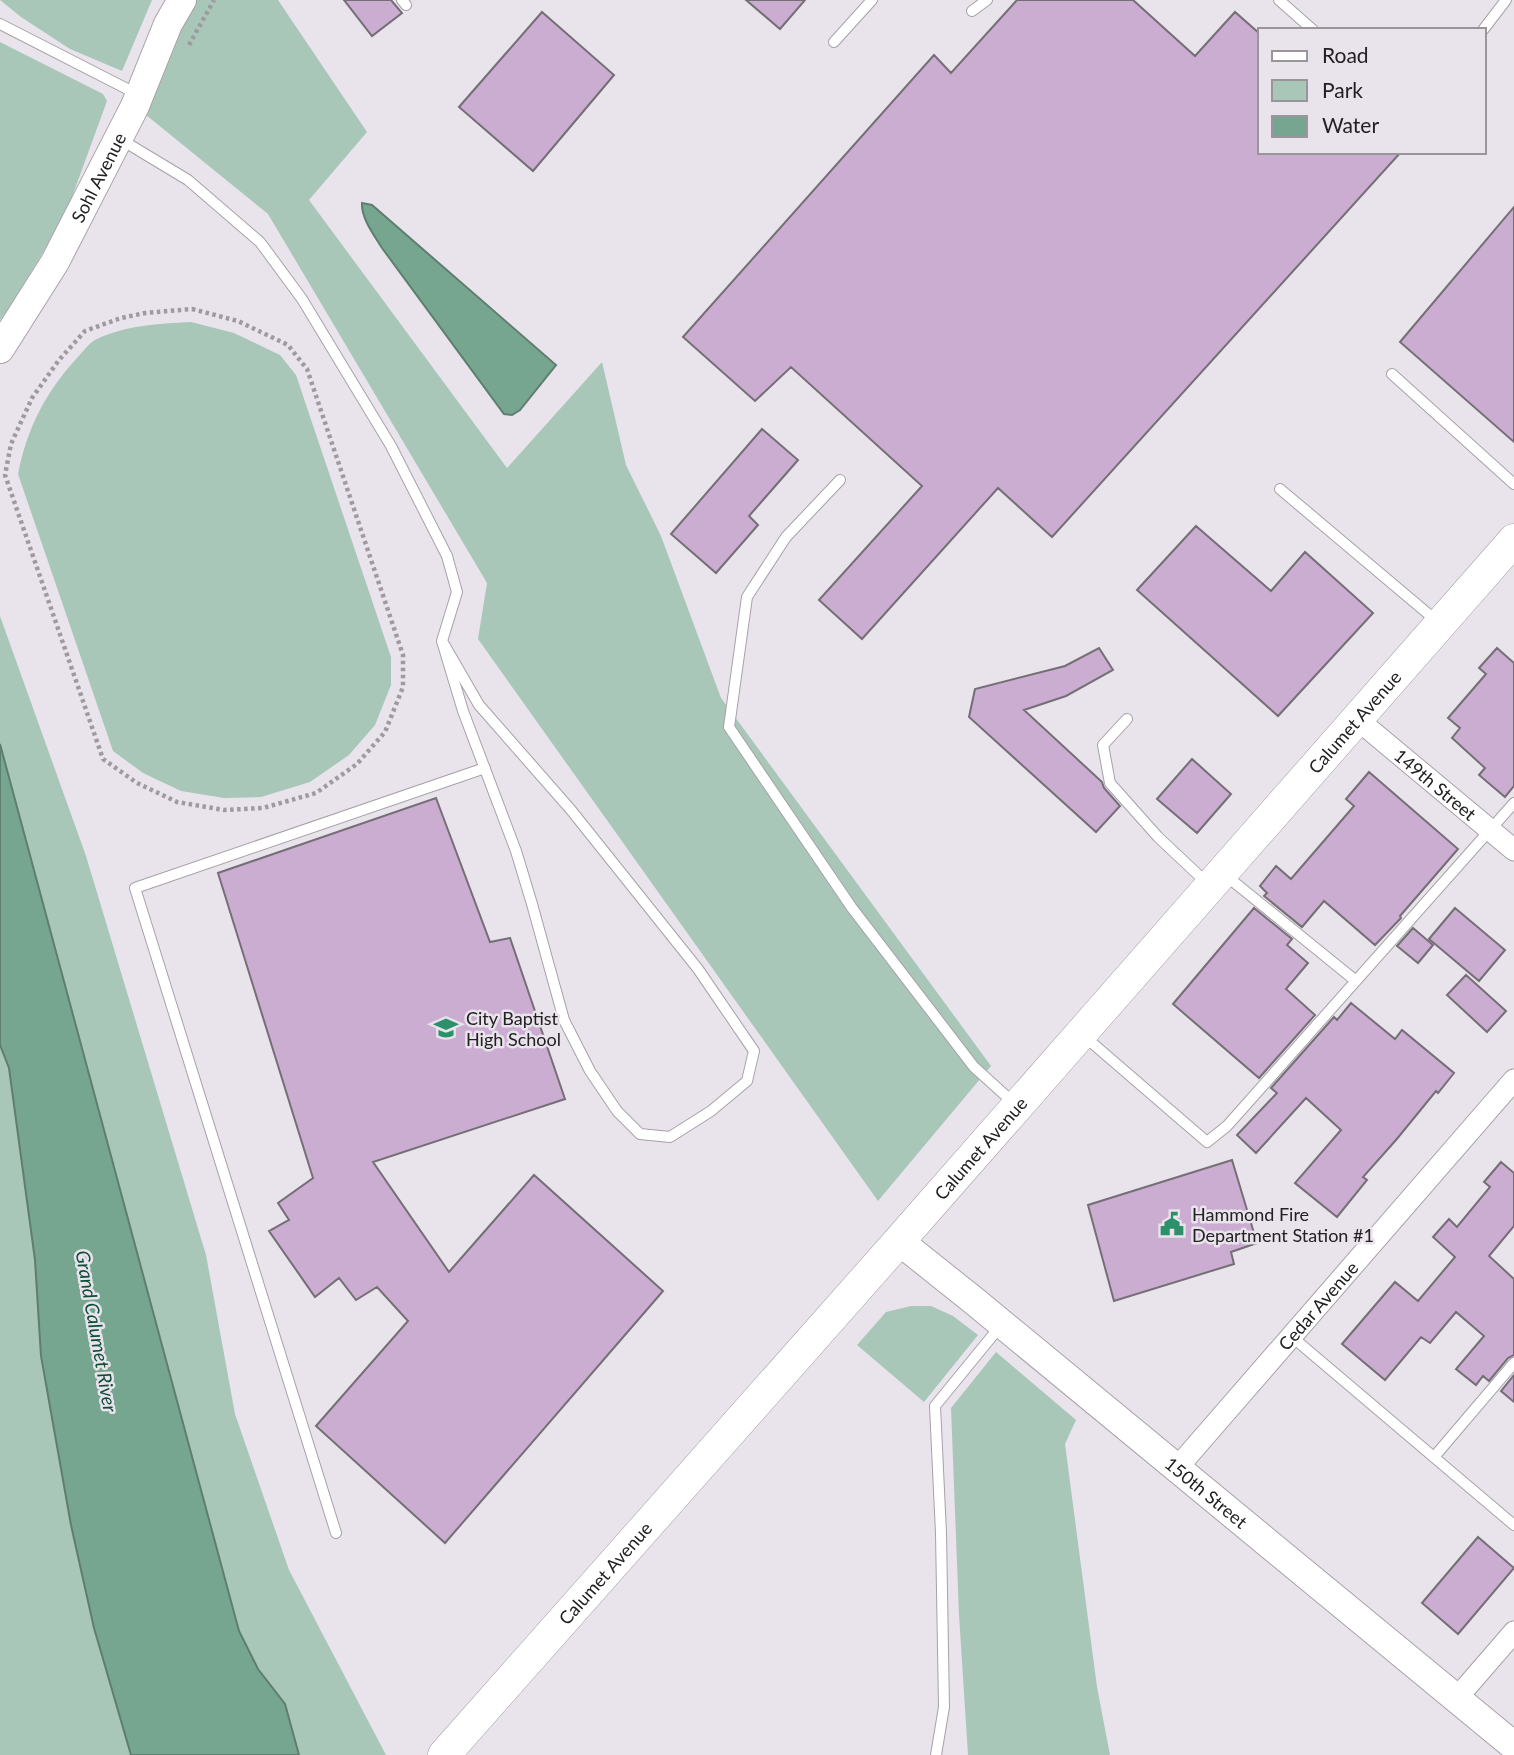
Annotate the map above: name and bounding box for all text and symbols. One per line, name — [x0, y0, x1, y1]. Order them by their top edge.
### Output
legend — [1258, 28, 1486, 154]
text: Road — [1322, 42, 1369, 67]
text: Park — [1322, 77, 1363, 102]
text: Water — [1322, 112, 1379, 137]
street label: Sohl Avenue — [66, 129, 131, 226]
street label: Calumet Avenue — [1303, 666, 1405, 778]
street label: 149th Street — [1390, 744, 1481, 825]
place label: City Baptist High School — [466, 1007, 561, 1050]
school or university icon: City Baptist High School — [432, 1014, 460, 1042]
street label: Calumet Avenue — [929, 1092, 1031, 1204]
place label: Hammond Fire Department Station #1 — [1192, 1203, 1374, 1246]
public building icon: Hammond Fire Department Station #1 — [1158, 1210, 1186, 1238]
water label: Grand Calumet River — [71, 1248, 123, 1414]
street label: Cedar Avenue — [1274, 1257, 1362, 1355]
street label: 150th Street — [1161, 1452, 1252, 1533]
street label: Calumet Avenue — [554, 1517, 656, 1629]

